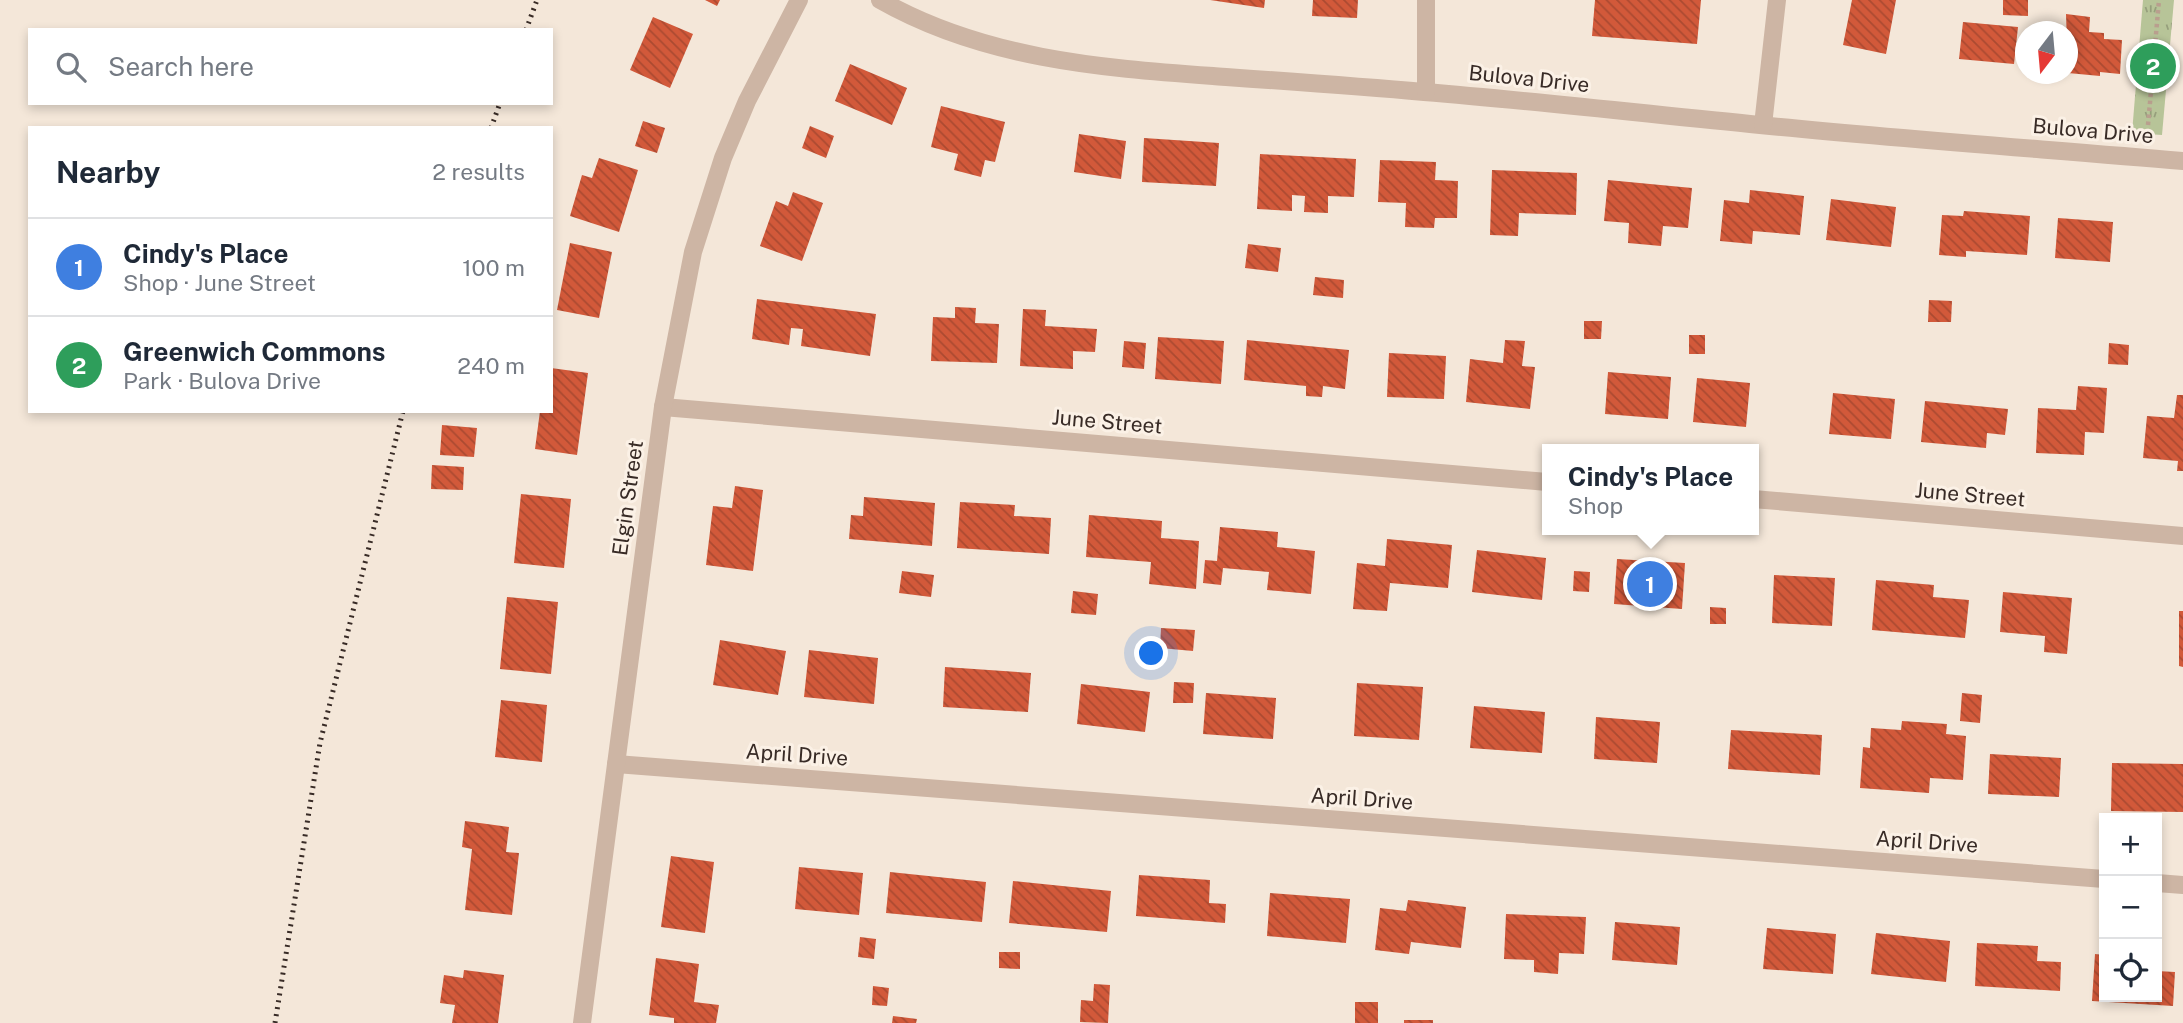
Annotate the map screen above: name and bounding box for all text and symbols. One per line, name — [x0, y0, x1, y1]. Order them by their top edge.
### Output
north arrow — [2015, 21, 2078, 84]
search box — [28, 28, 553, 105]
pin: 2 — [2130, 40, 2176, 92]
icon: search — [52, 48, 90, 86]
text: Search here — [108, 51, 254, 82]
street label: Bulova Drive — [1467, 60, 1591, 97]
street label: Bulova Drive — [2032, 113, 2155, 148]
text: Nearby — [56, 154, 160, 190]
text: 2 results — [432, 158, 525, 185]
text: Cindy's Place — [123, 238, 288, 269]
text: 1 — [74, 254, 84, 281]
text: 100 m — [462, 254, 525, 281]
text: Shop · June Street — [123, 269, 316, 296]
text: Greenwich Commons — [123, 336, 385, 367]
text: 2 — [72, 352, 86, 379]
text: 240 m — [457, 352, 525, 379]
text: Park · Bulova Drive — [123, 367, 321, 394]
street label: June Street — [1051, 404, 1163, 439]
street label: Elgin Street — [607, 439, 648, 557]
popup — [1542, 444, 1759, 535]
text: Cindy's Place — [1568, 461, 1733, 492]
street label: June Street — [1914, 477, 2026, 512]
text: Shop — [1568, 492, 1623, 519]
pin: 1 — [1627, 558, 1673, 610]
your location — [1134, 636, 1168, 670]
street label: April Drive — [745, 738, 849, 771]
street label: April Drive — [1310, 782, 1414, 815]
map controls — [2099, 813, 2162, 1002]
button: + — [2099, 813, 2162, 876]
street label: April Drive — [1875, 825, 1979, 858]
button: − — [2099, 876, 2162, 939]
button: locate — [2099, 939, 2162, 1002]

